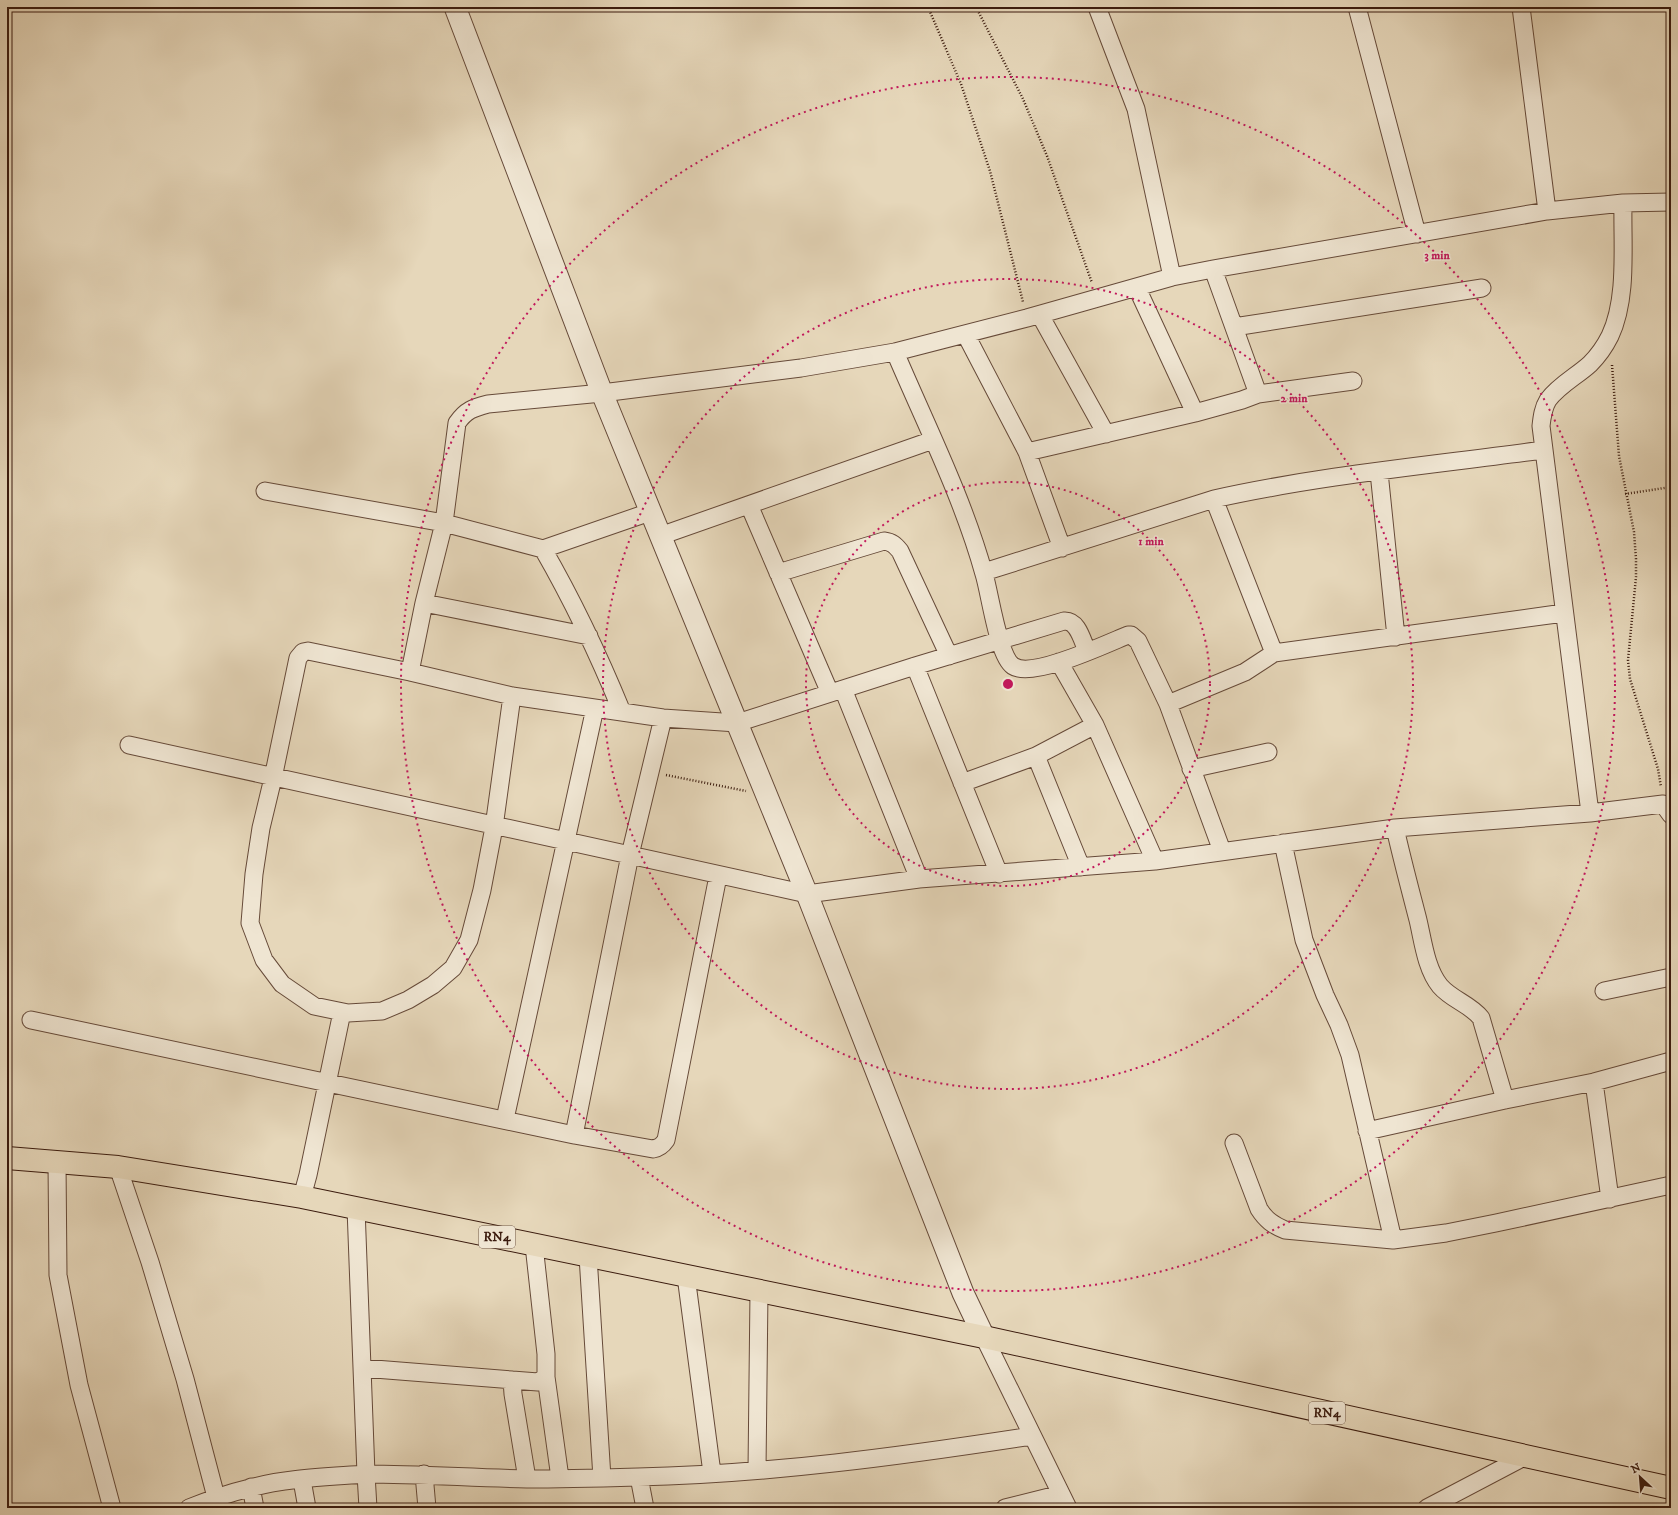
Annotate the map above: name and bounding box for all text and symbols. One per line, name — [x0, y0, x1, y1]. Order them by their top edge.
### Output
text: 3 min — [1424, 248, 1450, 263]
text: 2 min — [1281, 391, 1308, 406]
text: 1 min — [1138, 534, 1164, 549]
centre of rings — [1001, 677, 1015, 691]
road number: RN4 — [479, 1226, 515, 1248]
road number: RN4 — [1309, 1402, 1345, 1424]
north arrow — [1620, 1457, 1660, 1497]
text: N — [1629, 1461, 1643, 1477]

